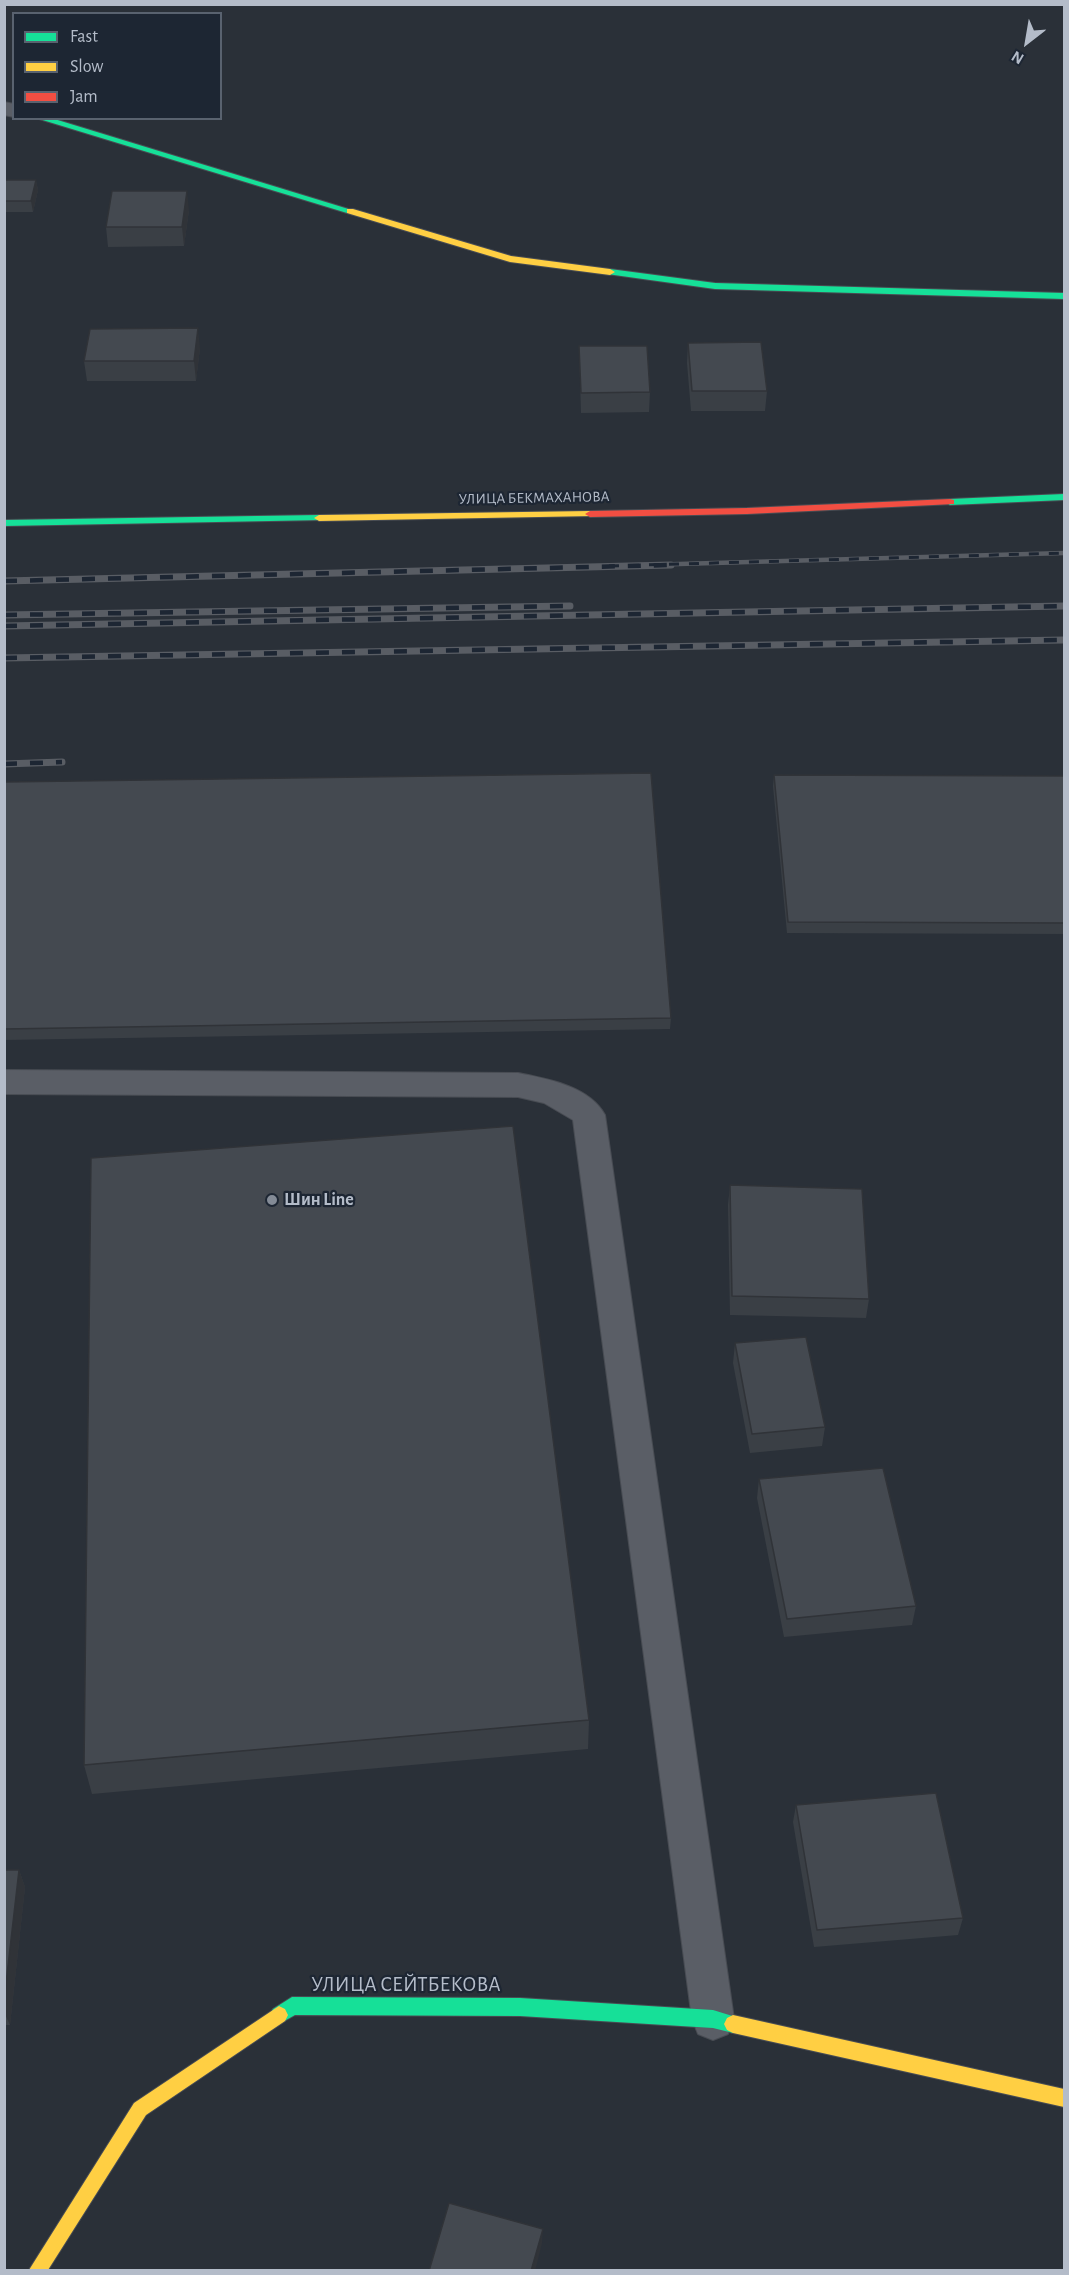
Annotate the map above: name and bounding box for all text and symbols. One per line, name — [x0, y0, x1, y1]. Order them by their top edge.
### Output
legend — [12, 12, 222, 120]
north arrow — [997, 12, 1057, 72]
text: Fast — [70, 28, 98, 46]
text: N — [1009, 48, 1027, 67]
text: Slow — [70, 58, 103, 76]
text: Jam — [70, 88, 98, 106]
street label: УЛИЦА БЕКМАХАНОВА — [458, 488, 610, 508]
place label: Шин Line — [284, 1189, 354, 1211]
marker: Шин Line — [265, 1193, 279, 1207]
street label: УЛИЦА СЕЙТБЕКОВА — [311, 1972, 501, 1998]

